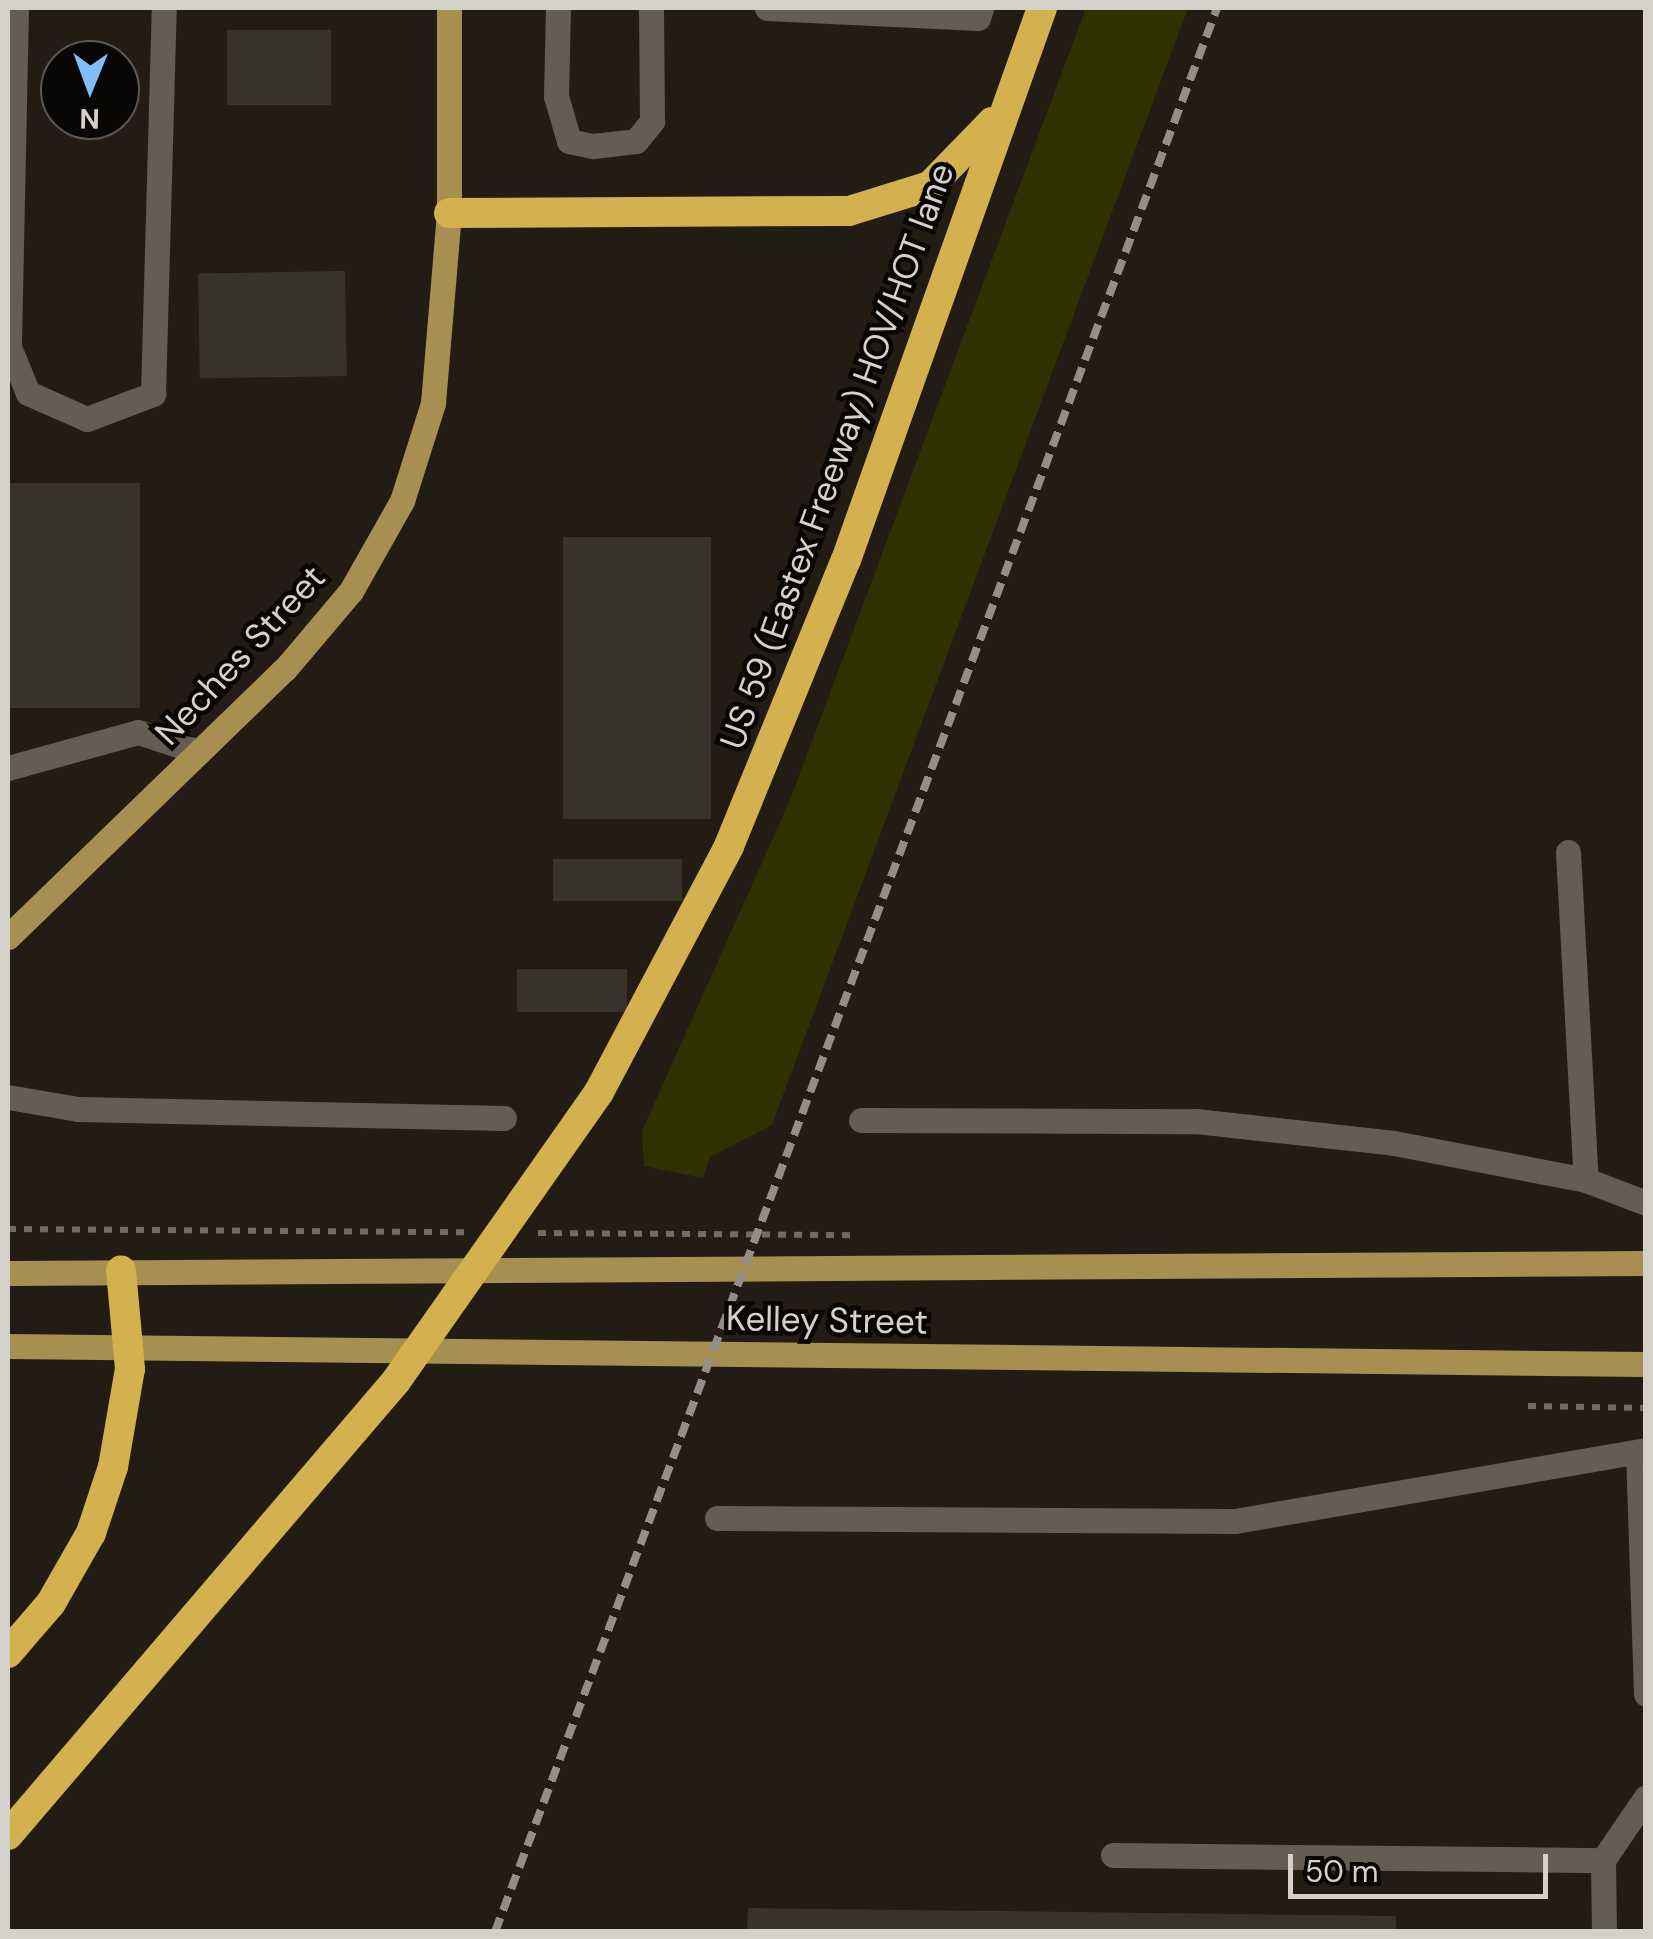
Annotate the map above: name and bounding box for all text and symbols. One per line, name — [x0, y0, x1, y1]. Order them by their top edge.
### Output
north arrow — [40, 40, 140, 140]
text: N — [79, 100, 100, 137]
street label: US 59 (Eastex Freeway) HOV/HOT lane — [711, 157, 963, 755]
street label: Neches Street — [146, 557, 334, 753]
street label: Kelley Street — [726, 1297, 928, 1343]
scale bar — [1293, 1834, 1553, 1896]
text: 50 m — [1305, 1852, 1379, 1891]

